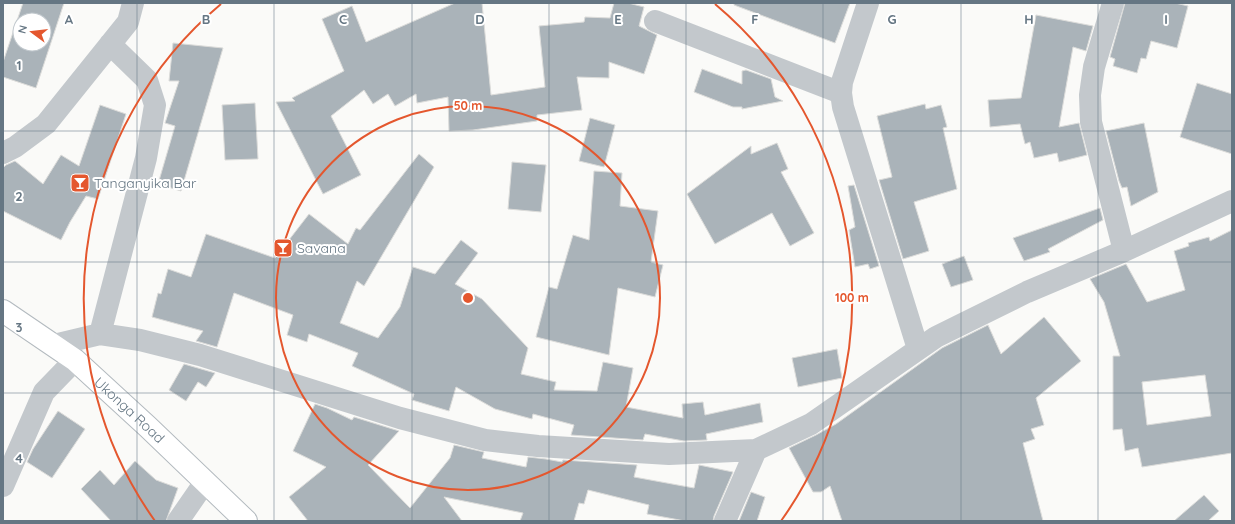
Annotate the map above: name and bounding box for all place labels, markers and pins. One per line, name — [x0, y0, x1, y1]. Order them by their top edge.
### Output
bar icon: Tanganyika Bar — [69, 172, 91, 194]
place label: Tanganyika Bar — [94, 174, 197, 192]
bar icon: Savana — [272, 237, 294, 259]
place label: Savana — [297, 239, 346, 257]
centre of rings — [461, 291, 475, 305]

